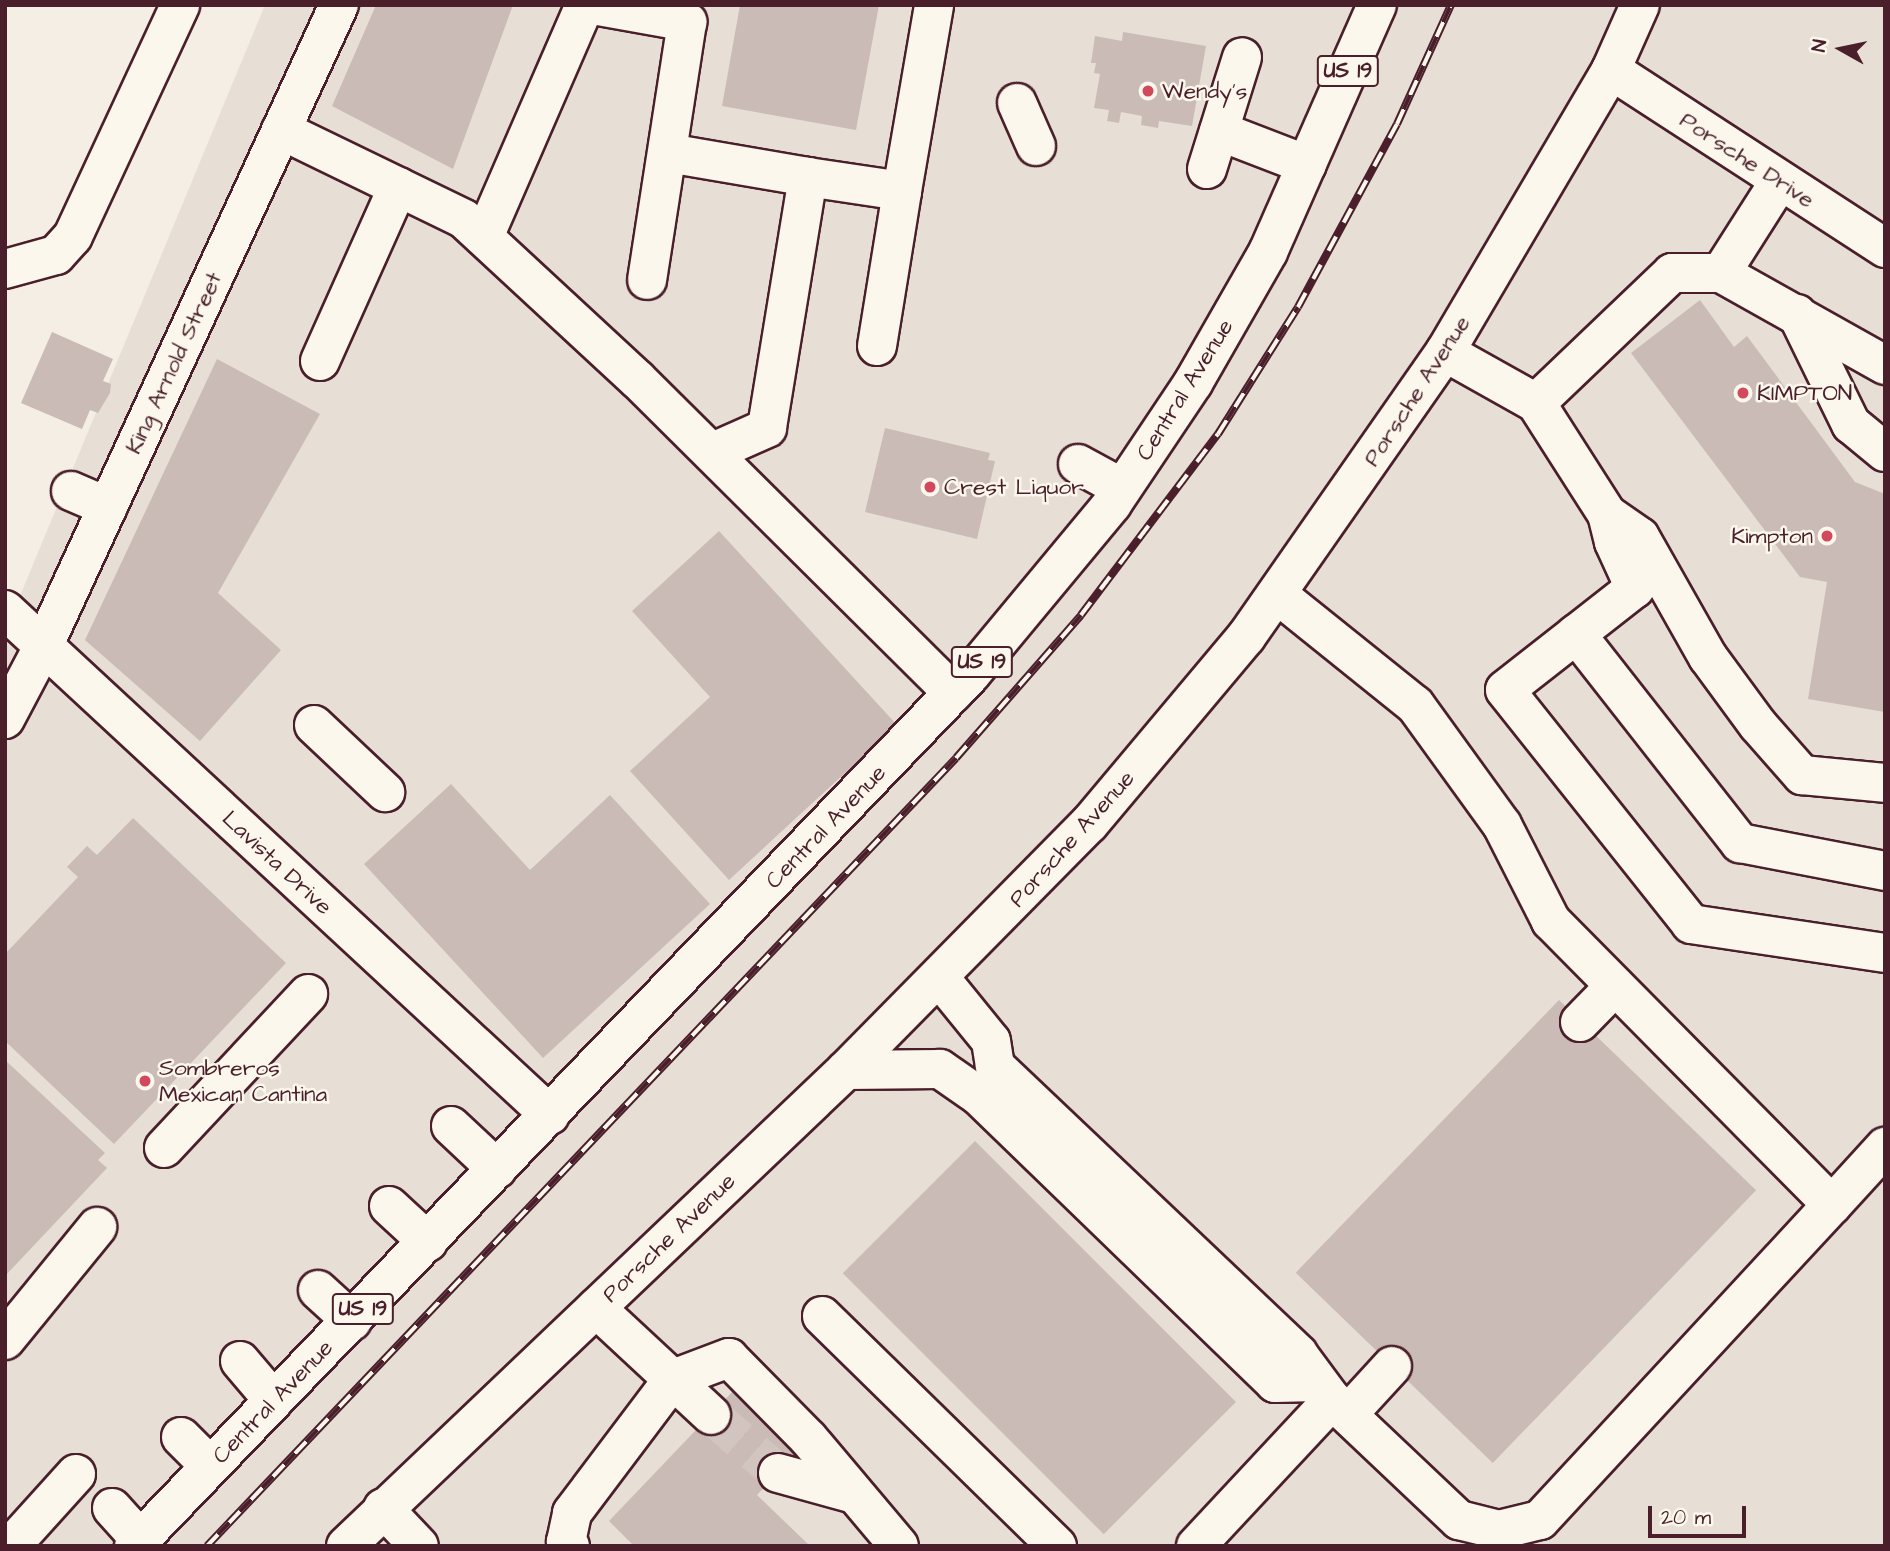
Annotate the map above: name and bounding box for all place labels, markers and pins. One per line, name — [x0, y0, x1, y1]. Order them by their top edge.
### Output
place label: Wendy's — [1162, 77, 1247, 105]
marker: Wendy's — [1140, 83, 1156, 99]
place label: KIMPTON — [1757, 379, 1852, 407]
marker: KIMPTON — [1735, 385, 1751, 401]
place label: Crest Liquor — [944, 473, 1084, 501]
marker: Crest Liquor — [922, 479, 938, 495]
place label: Kimpton — [1731, 522, 1813, 550]
marker: Kimpton — [1819, 528, 1835, 544]
place label: Sombreros Mexican Cantina — [159, 1054, 327, 1108]
marker: Sombreros Mexican Cantina — [137, 1073, 153, 1089]

